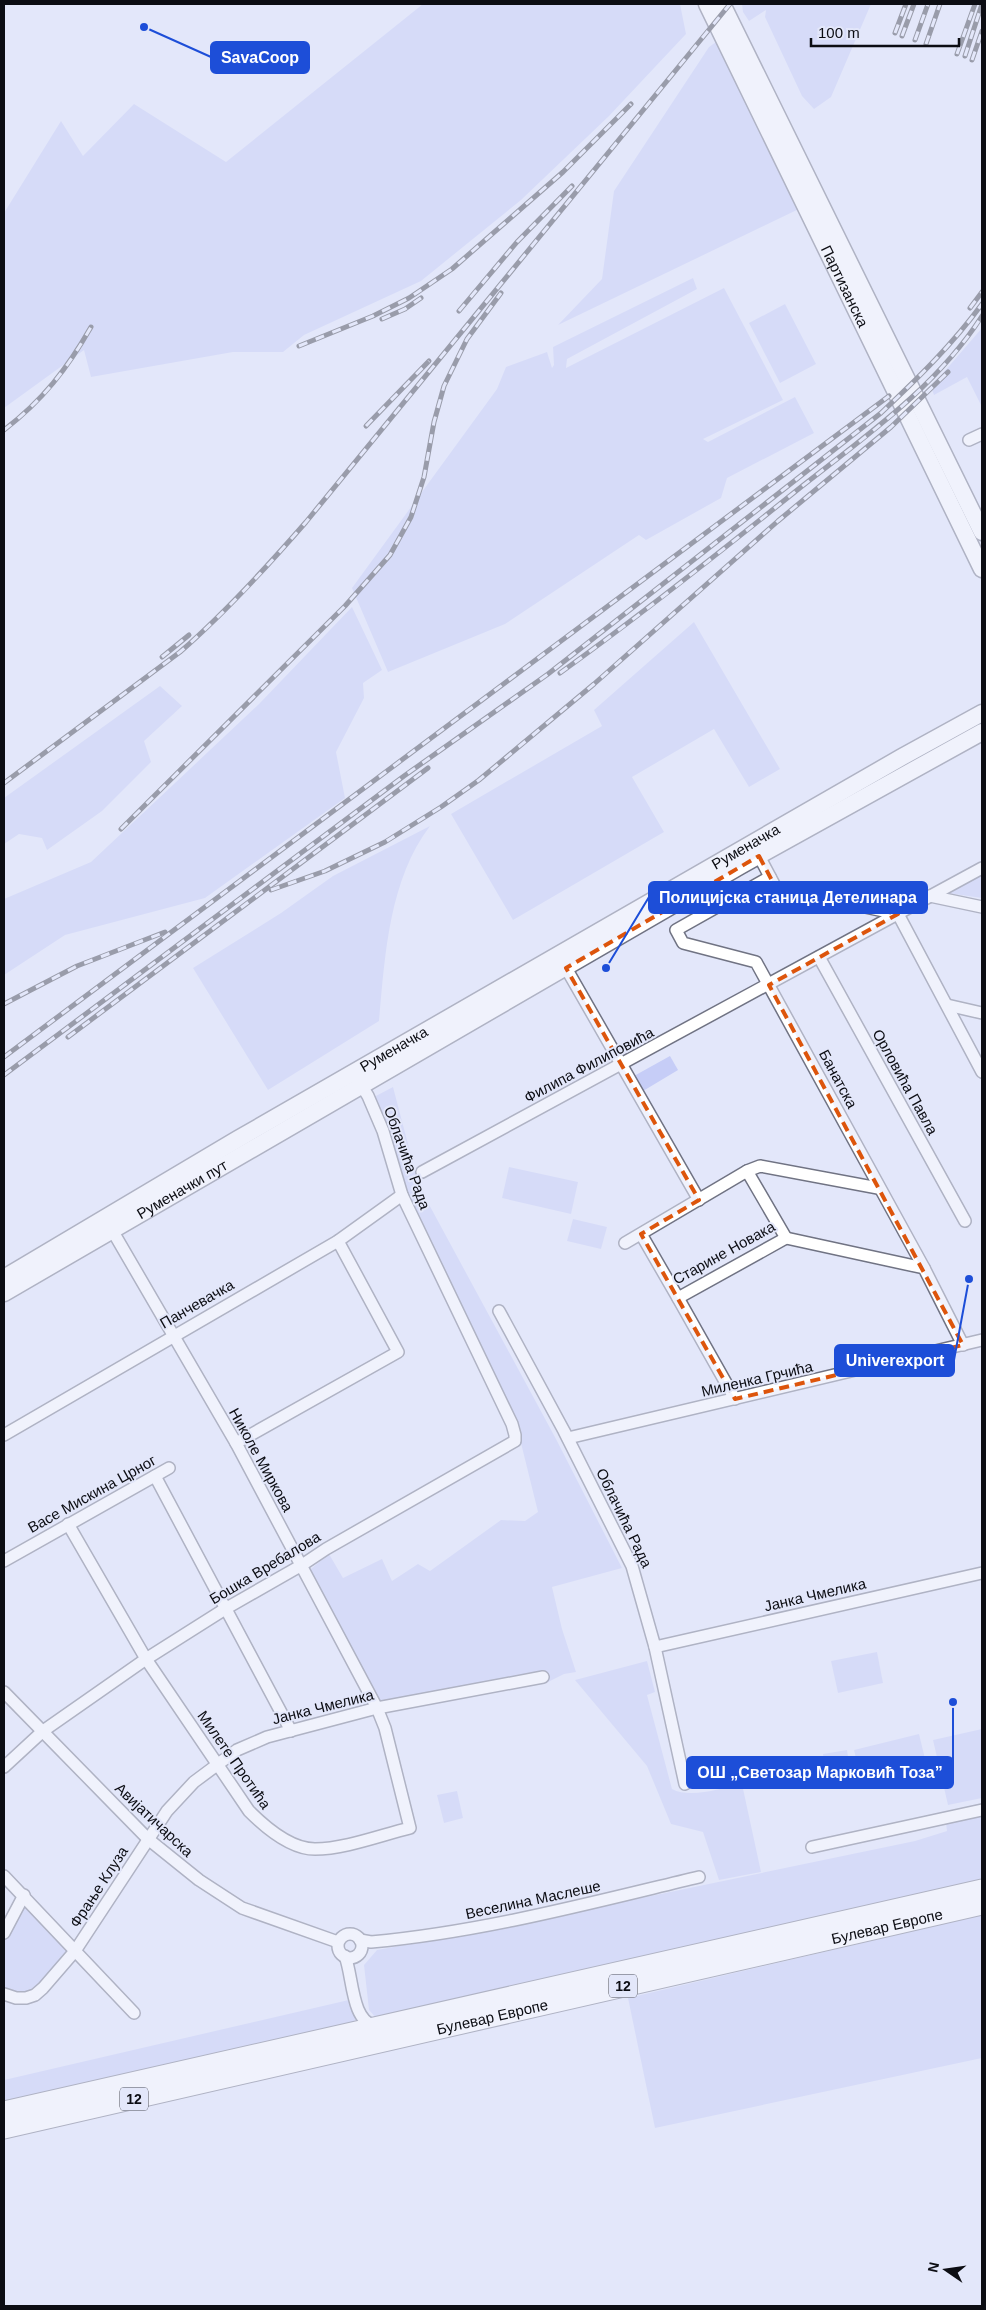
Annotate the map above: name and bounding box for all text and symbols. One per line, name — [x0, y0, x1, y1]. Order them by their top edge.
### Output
scale bar — [811, 15, 958, 47]
text: 100 m — [818, 24, 860, 41]
callout: SavaCoop — [211, 42, 309, 73]
text: SavaCoop — [221, 49, 299, 66]
street label: Партизанска — [818, 243, 872, 330]
street label: Руменачка — [709, 820, 783, 873]
callout: Полицијска станица Детелинара — [649, 882, 927, 913]
text: Полицијска станица Детелинара — [659, 889, 917, 906]
street label: Руменачка — [357, 1022, 431, 1075]
street label: Филипа Филиповића — [521, 1023, 657, 1106]
street label: Орловића Павла — [869, 1026, 942, 1138]
street label: Банатска — [816, 1047, 861, 1112]
street label: Облачића Рада — [381, 1104, 434, 1212]
street label: Руменачки пут — [134, 1156, 230, 1222]
street label: Старине Новака — [670, 1217, 778, 1288]
street label: Панчевачка — [157, 1275, 237, 1332]
callout: Univerexport — [835, 1345, 954, 1376]
text: Univerexport — [846, 1352, 945, 1369]
street label: Миленка Грчића — [700, 1357, 815, 1400]
street label: Николе Миркова — [226, 1405, 297, 1515]
street label: Васе Мискина Црног — [25, 1451, 159, 1536]
street label: Облачића Рада — [593, 1465, 656, 1571]
street label: Бошка Вребалова — [206, 1527, 324, 1607]
street label: Јанка Чмелика — [762, 1574, 868, 1614]
street label: Јанка Чмелика — [270, 1686, 376, 1727]
street label: Милете Протића — [194, 1707, 275, 1813]
callout: ОШ „Светозар Марковић Тоза” — [687, 1757, 953, 1788]
text: ОШ „Светозар Марковић Тоза” — [697, 1764, 943, 1781]
street label: Авијатичарска — [112, 1779, 197, 1860]
street label: Фрање Клуза — [66, 1843, 131, 1930]
street label: Веселина Маслеше — [464, 1877, 602, 1922]
street label: Булевар Европе — [830, 1905, 944, 1947]
road number: 12 — [609, 1974, 637, 1998]
street label: Булевар Европе — [435, 1996, 550, 2038]
road number: 12 — [120, 2088, 148, 2110]
north arrow — [921, 2245, 971, 2295]
text: N — [924, 2260, 942, 2274]

